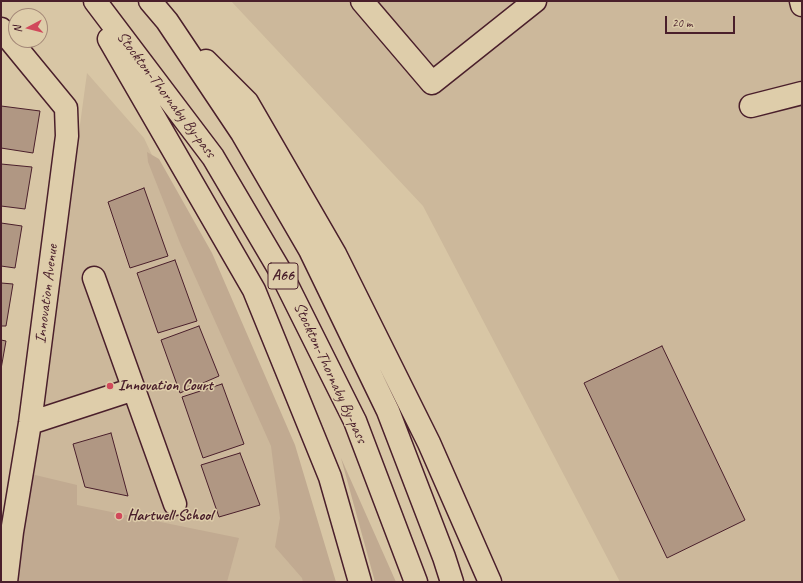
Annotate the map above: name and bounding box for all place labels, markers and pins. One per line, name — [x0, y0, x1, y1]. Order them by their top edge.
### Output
place label: Innovation Court — [118, 376, 213, 396]
marker: Innovation Court — [105, 381, 115, 391]
place label: Hartwell School — [127, 506, 213, 526]
marker: Hartwell School — [114, 511, 124, 521]

